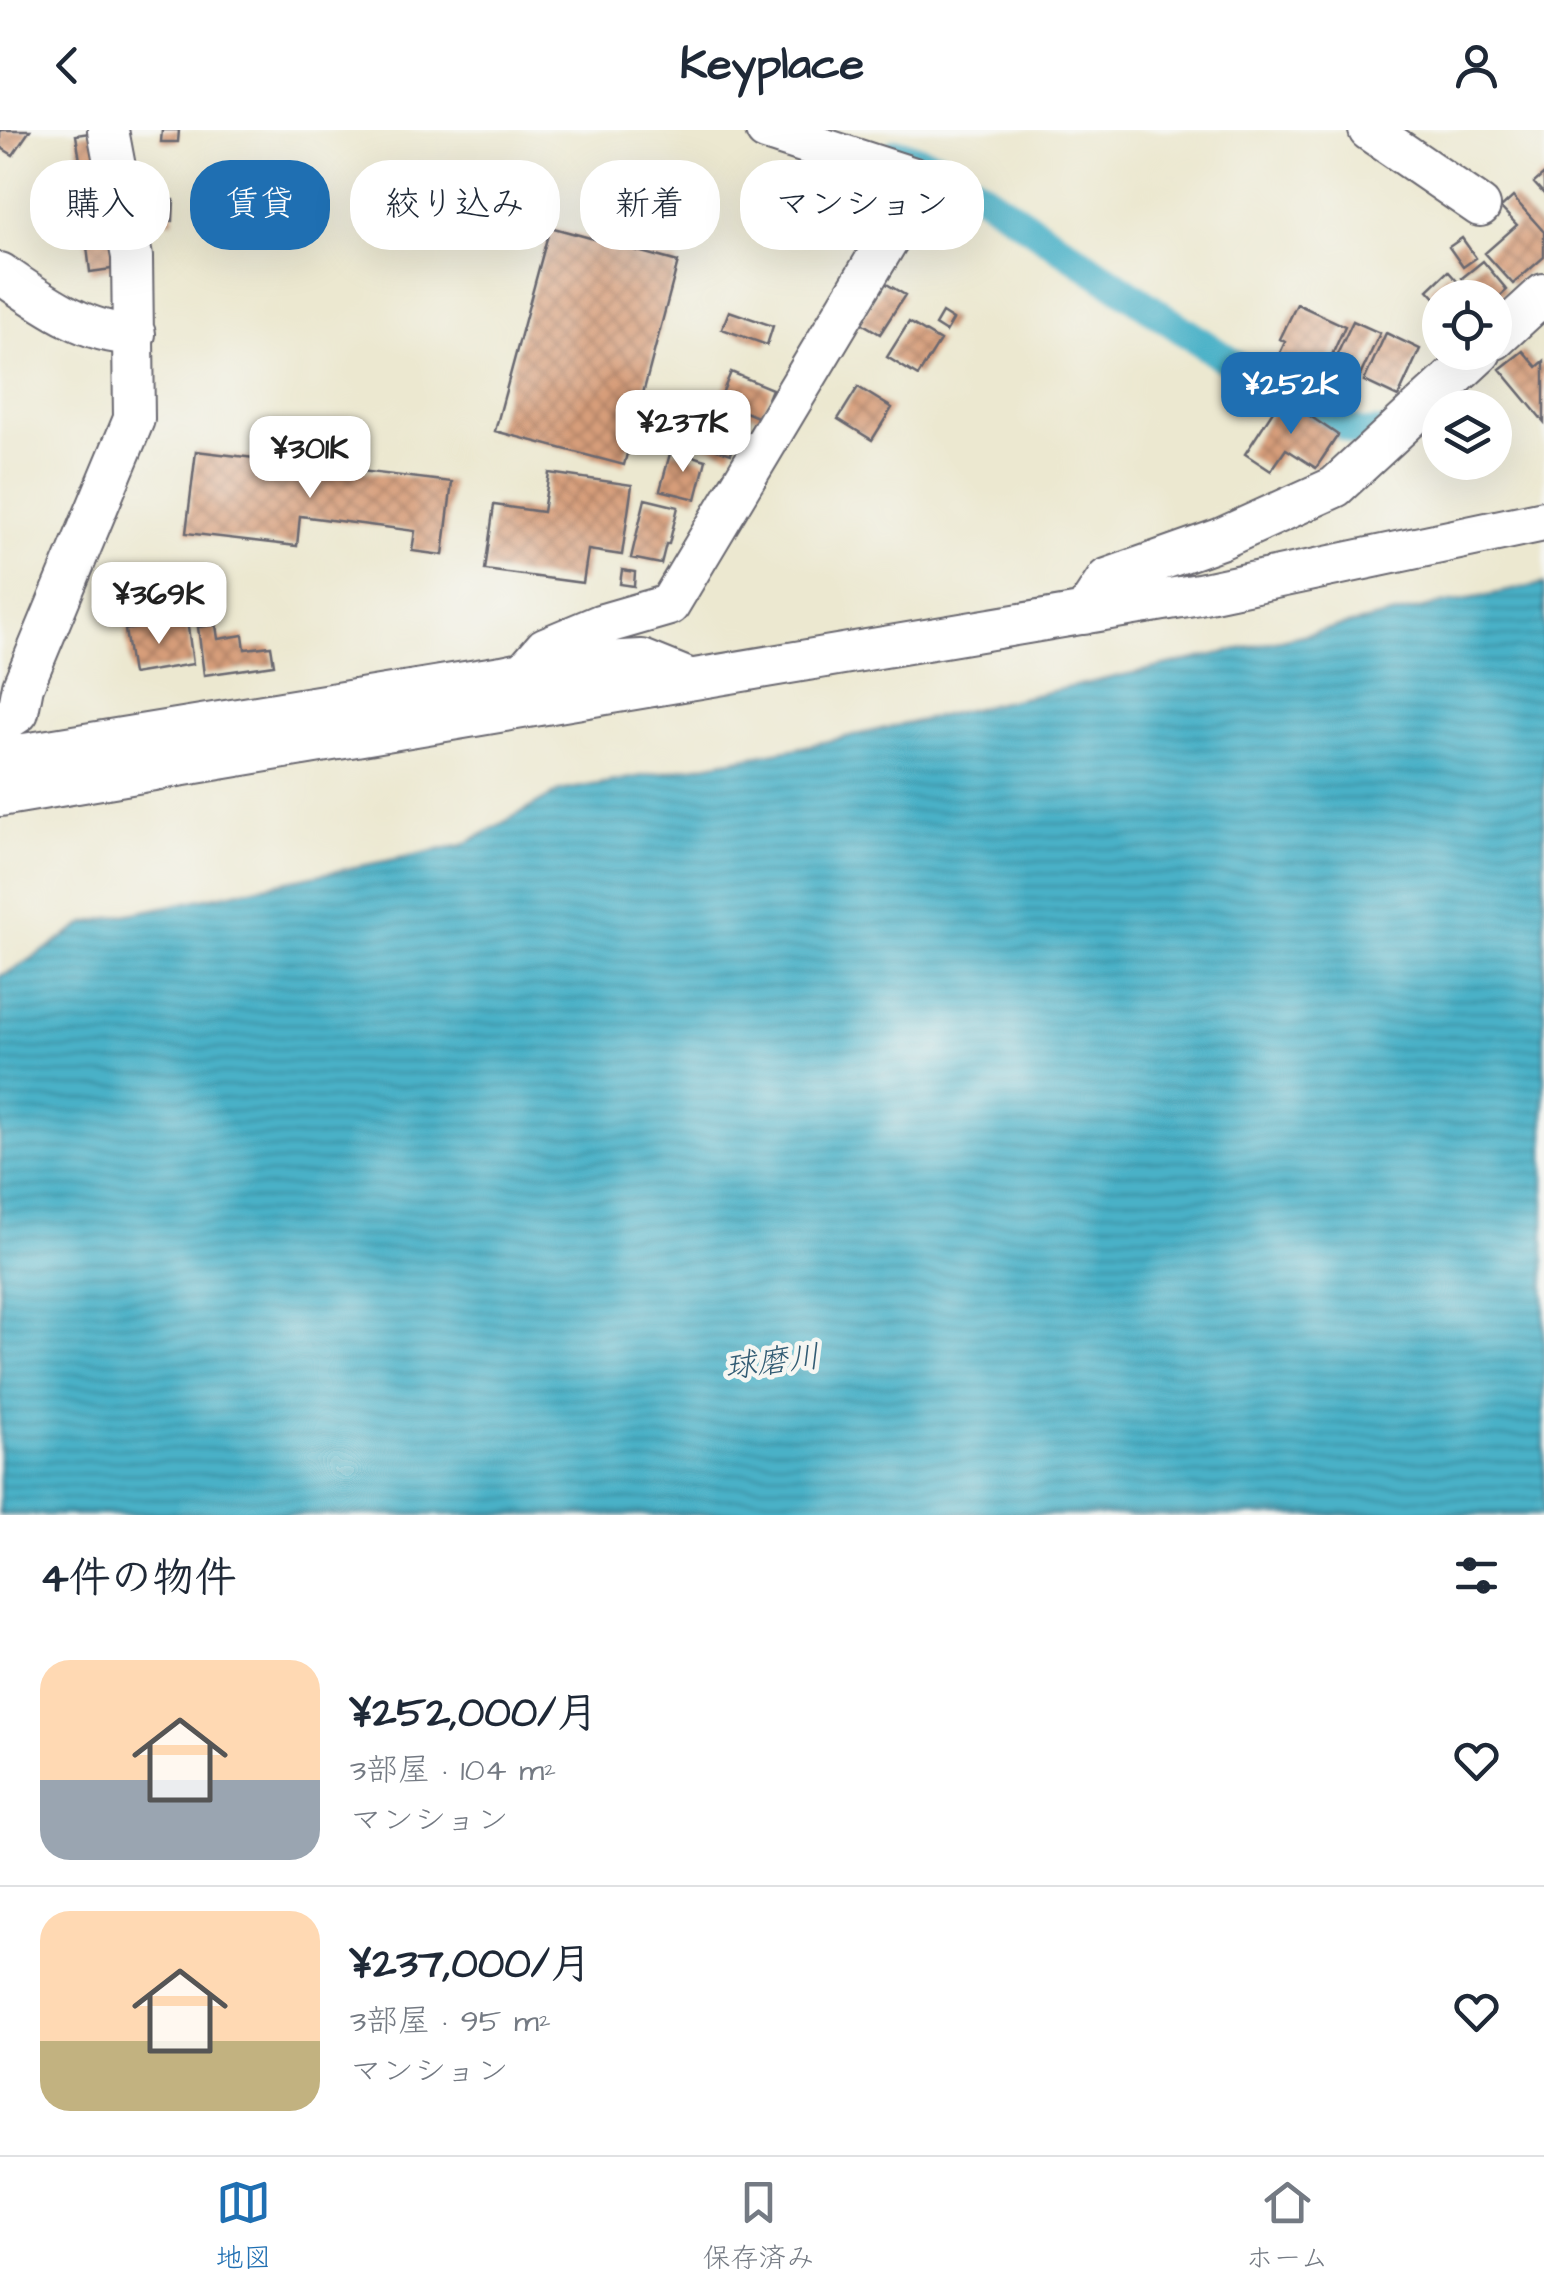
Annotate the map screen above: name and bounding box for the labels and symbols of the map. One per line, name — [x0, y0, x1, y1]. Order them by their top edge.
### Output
pin: ¥252K — [1221, 352, 1361, 437]
pin: ¥237K — [613, 390, 753, 475]
pin: ¥301K — [240, 416, 380, 501]
pin: ¥369K — [89, 562, 229, 647]
water label: 球磨川 — [722, 1334, 823, 1391]

